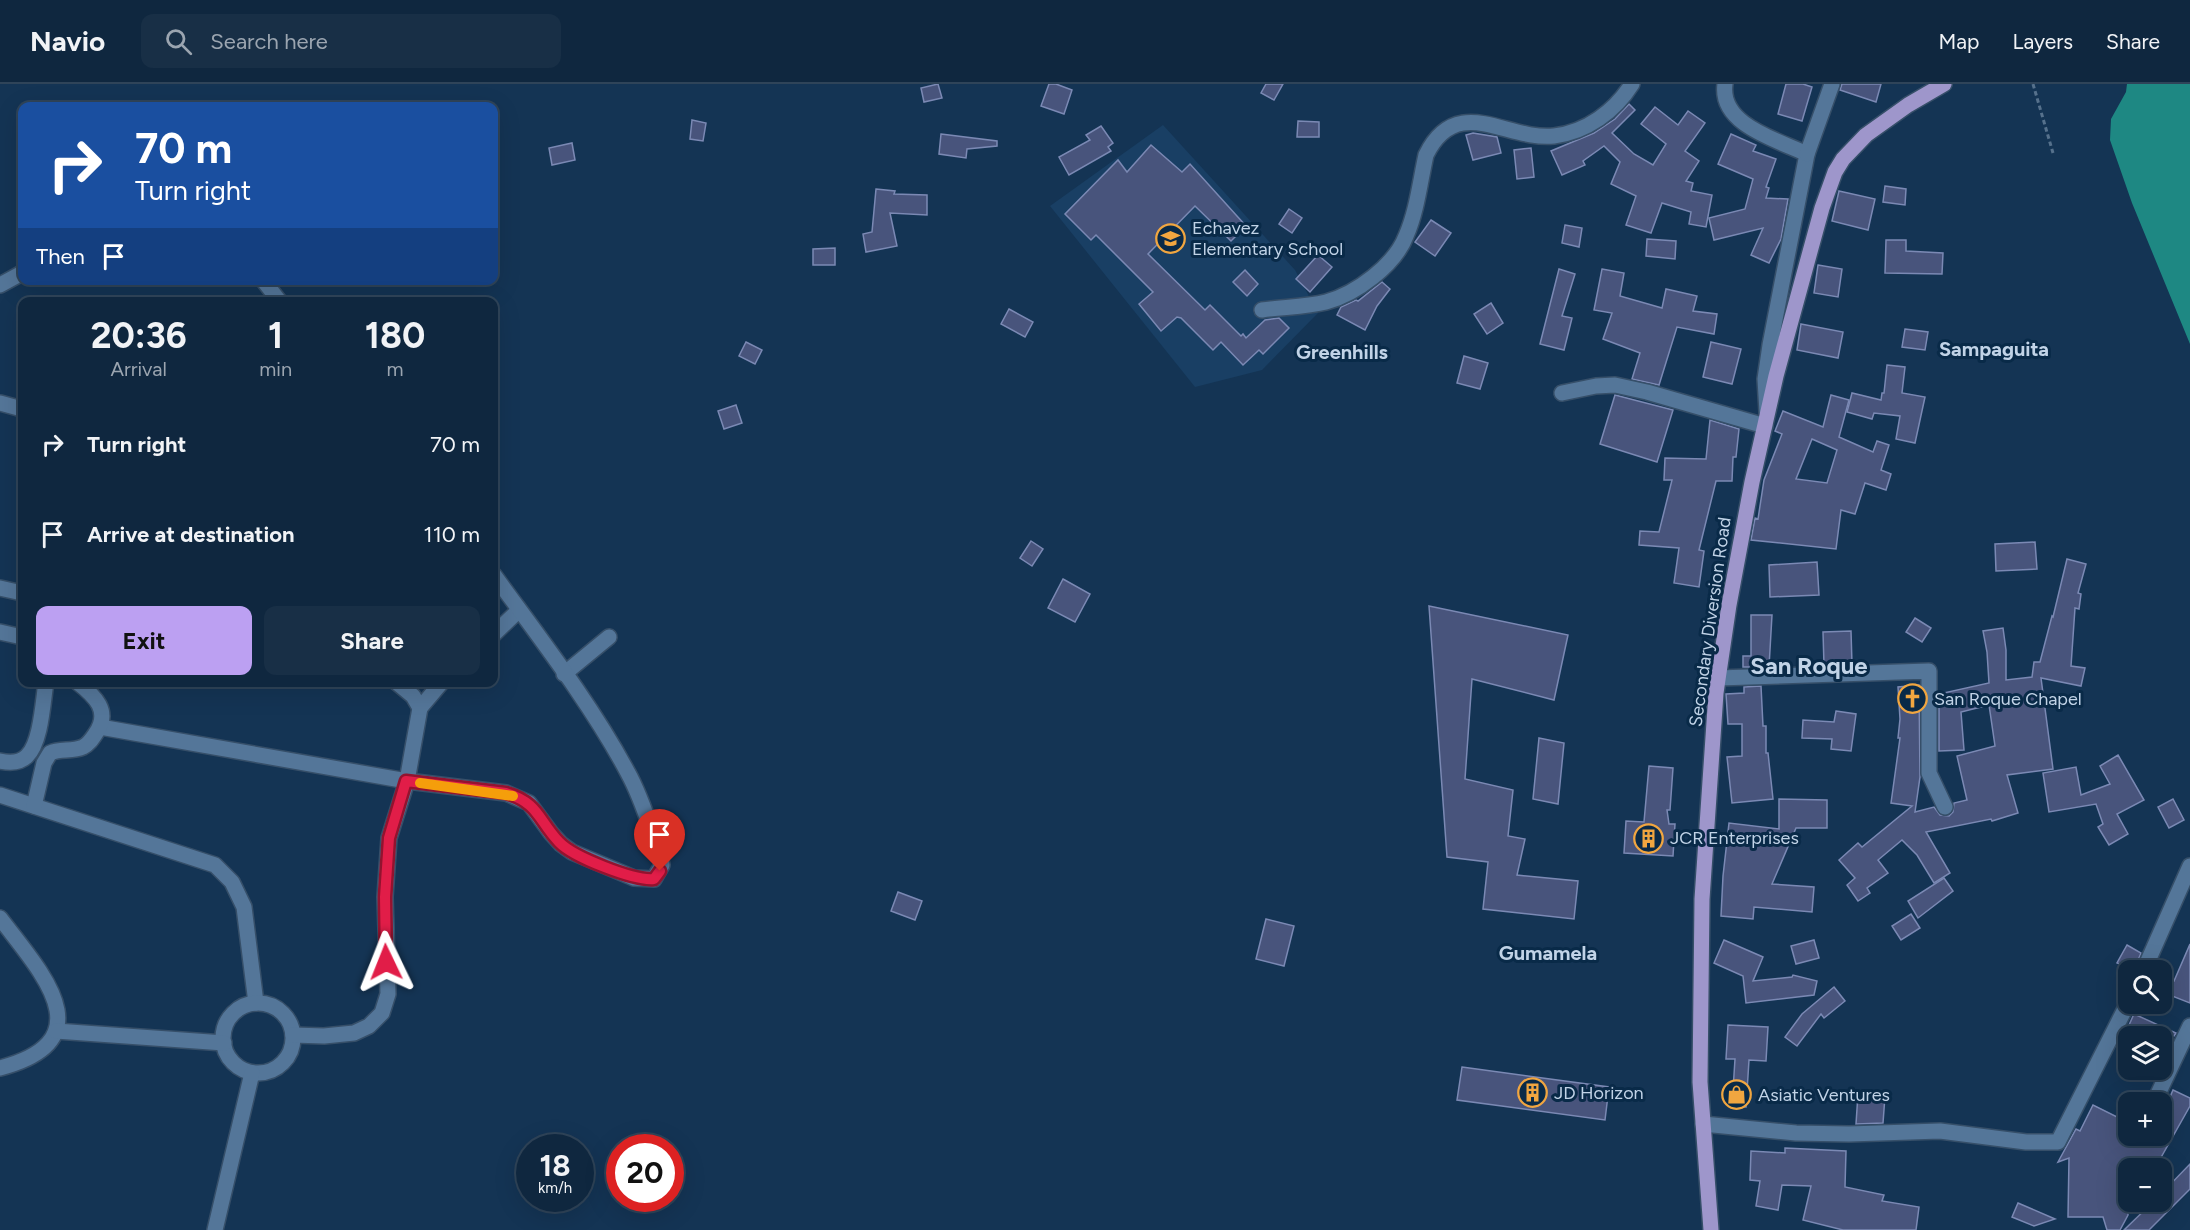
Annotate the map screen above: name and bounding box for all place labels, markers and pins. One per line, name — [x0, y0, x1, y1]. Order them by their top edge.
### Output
place label: Echavez Elementary School — [1192, 217, 1343, 260]
school or university icon: Echavez Elementary School — [1155, 222, 1187, 254]
church icon: San Roque Chapel — [1897, 683, 1929, 715]
place label: San Roque Chapel — [1934, 688, 2082, 710]
pin — [634, 809, 685, 871]
building icon: JCR Enterprises — [1633, 822, 1665, 854]
place label: JCR Enterprises — [1670, 827, 1799, 849]
building icon: JD Horizon — [1517, 1077, 1549, 1109]
shop icon: Asiatic Ventures — [1721, 1079, 1753, 1111]
place label: JD Horizon — [1554, 1082, 1644, 1104]
place label: Asiatic Ventures — [1758, 1084, 1890, 1106]

